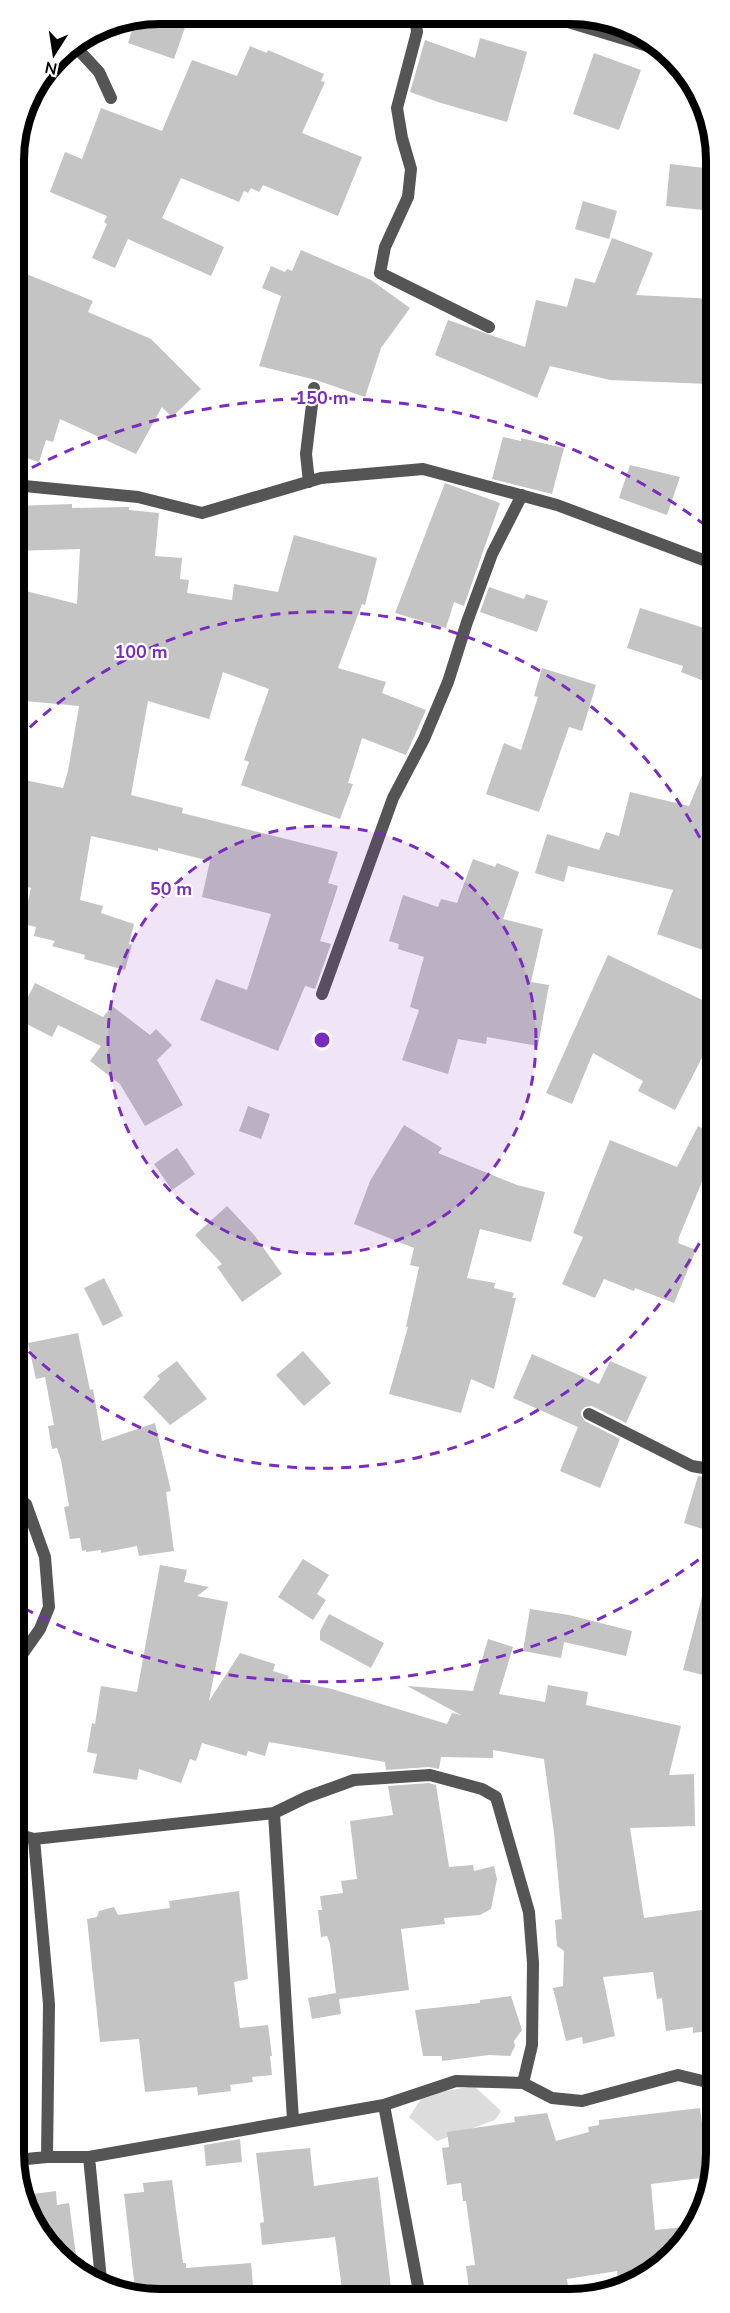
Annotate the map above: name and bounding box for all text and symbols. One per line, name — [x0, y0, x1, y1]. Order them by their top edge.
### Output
north arrow — [24, 24, 84, 84]
text: N — [43, 56, 59, 80]
text: 150 m — [295, 386, 349, 410]
text: 100 m — [114, 640, 168, 664]
text: 50 m — [150, 877, 192, 901]
centre of rings — [312, 1030, 332, 1050]

